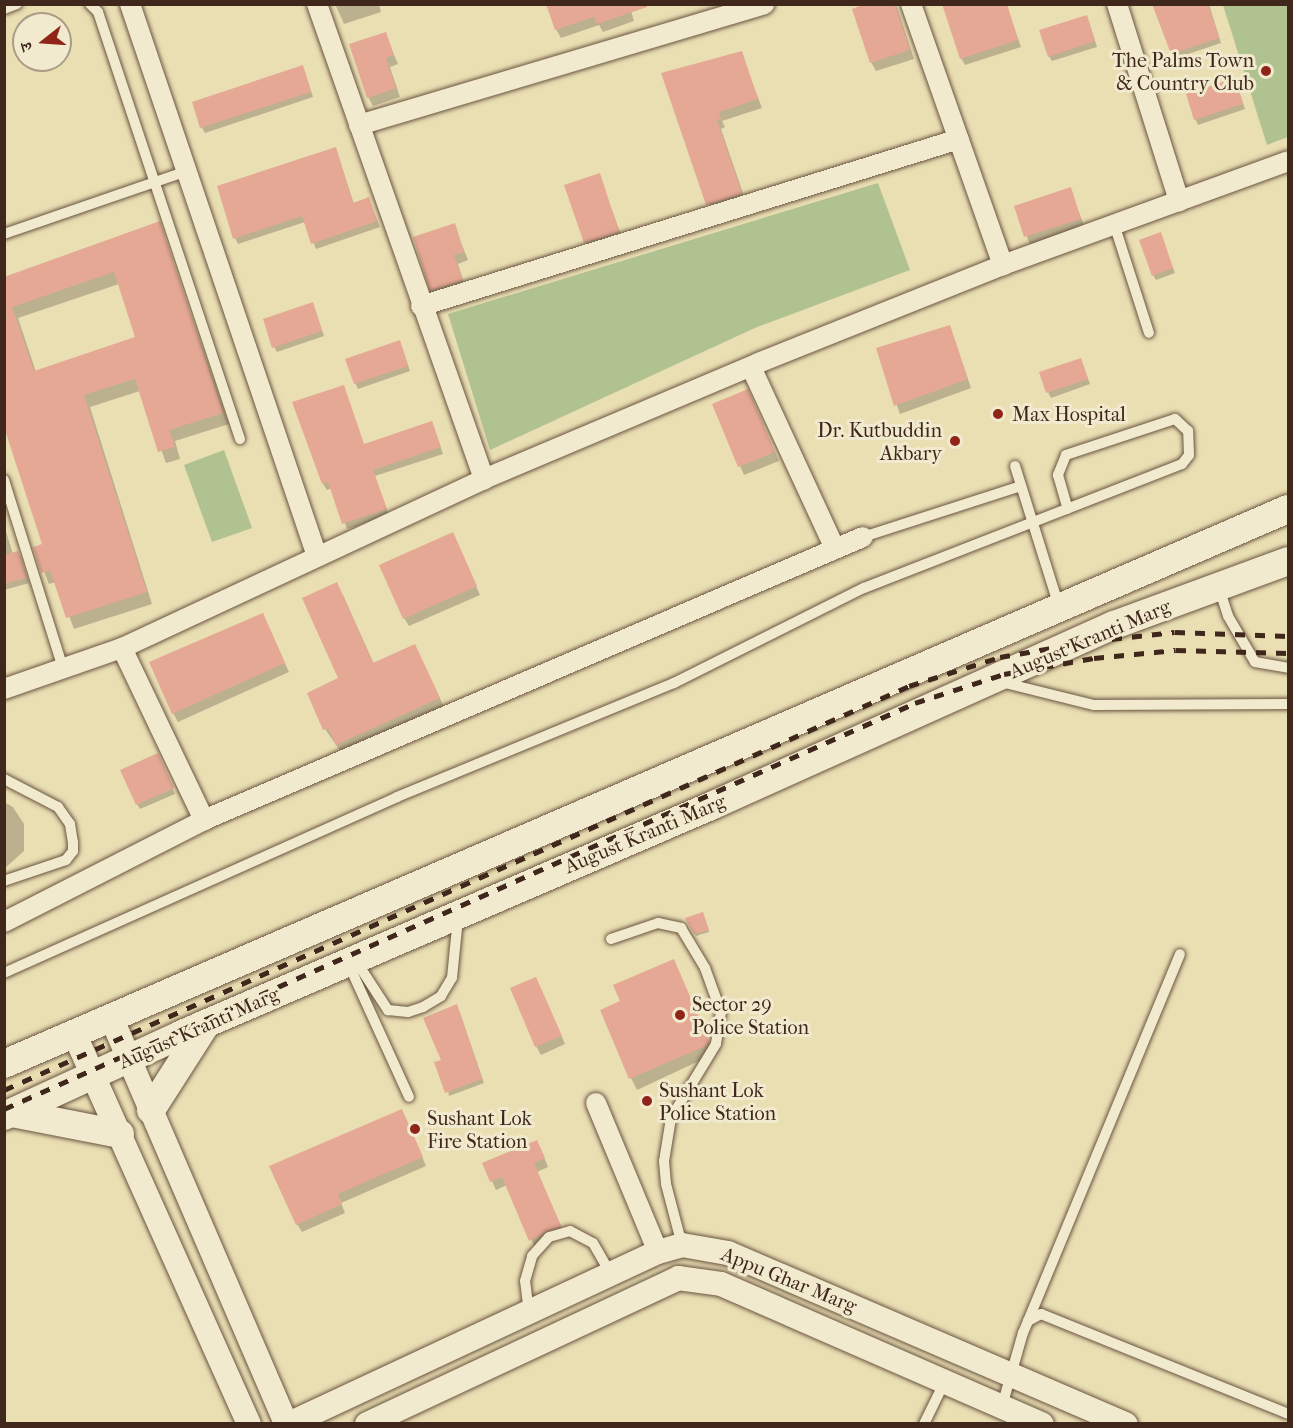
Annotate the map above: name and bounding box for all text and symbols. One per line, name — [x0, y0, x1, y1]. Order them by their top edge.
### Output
north arrow — [12, 12, 72, 72]
text: उ — [16, 40, 36, 54]
place label: The Palms Town & Country Club — [1112, 48, 1254, 95]
marker: The Palms Town & Country Club — [1259, 64, 1273, 78]
place label: Max Hospital — [1012, 402, 1126, 426]
marker: Max Hospital — [989, 405, 1007, 423]
place label: Dr. Kutbuddin Akbary — [817, 418, 942, 465]
marker: Dr. Kutbuddin Akbary — [946, 432, 964, 450]
street label: August Kranti Marg — [1006, 594, 1174, 684]
street label: August Kranti Marg — [561, 789, 729, 879]
street label: August Kranti Marg — [115, 982, 283, 1074]
place label: Sector 29 Police Station — [692, 992, 809, 1039]
marker: Sector 29 Police Station — [673, 1008, 687, 1022]
place label: Sushant Lok Police Station — [659, 1078, 776, 1125]
marker: Sushant Lok Police Station — [640, 1094, 654, 1108]
place label: Sushant Lok Fire Station — [427, 1106, 532, 1153]
marker: Sushant Lok Fire Station — [408, 1122, 422, 1136]
street label: Appu Ghar Marg — [718, 1242, 860, 1318]

